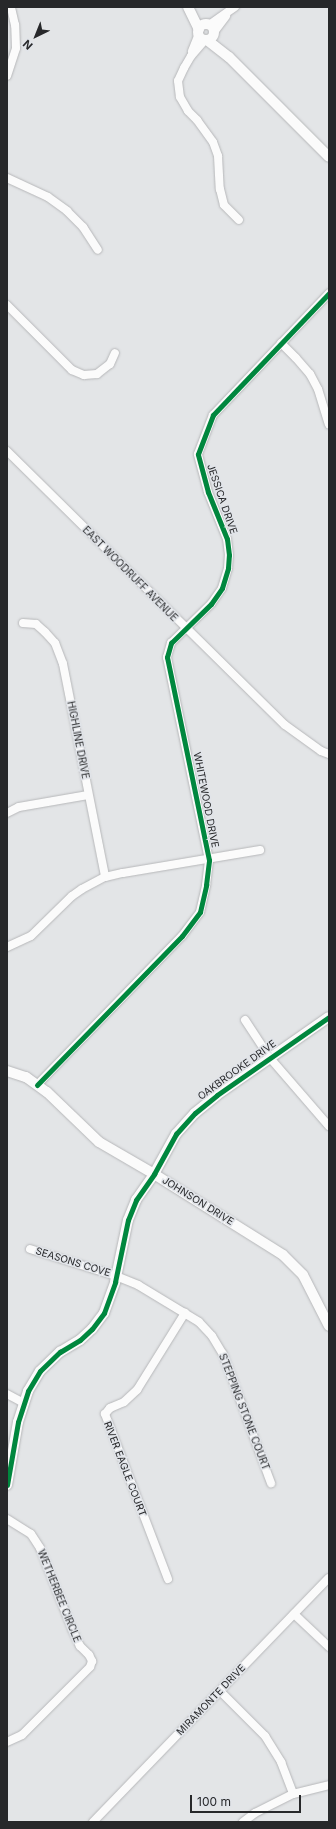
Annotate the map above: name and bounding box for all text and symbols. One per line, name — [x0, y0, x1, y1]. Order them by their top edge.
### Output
north arrow — [16, 16, 56, 56]
text: N — [20, 37, 36, 53]
street label: JESSICA DRIVE — [204, 462, 240, 536]
street label: EAST WOODRUFF AVENUE — [80, 524, 180, 624]
street label: HIGHLINE DRIVE — [65, 700, 91, 780]
street label: WHITEWOOD DRIVE — [191, 751, 221, 849]
street label: OAKBROOKE DRIVE — [195, 1038, 279, 1102]
street label: JOHNSON DRIVE — [160, 1174, 236, 1228]
street label: SEASONS COVE — [34, 1245, 112, 1279]
street label: STEPPING STONE COURT — [216, 1352, 272, 1472]
street label: RIVER EAGLE COURT — [101, 1420, 149, 1518]
street label: WETHERBEE CIRCLE — [35, 1548, 83, 1644]
street label: MIRAMONTE DRIVE — [174, 1662, 248, 1738]
scale bar — [192, 1787, 303, 1813]
text: 100 m — [197, 1794, 231, 1809]

